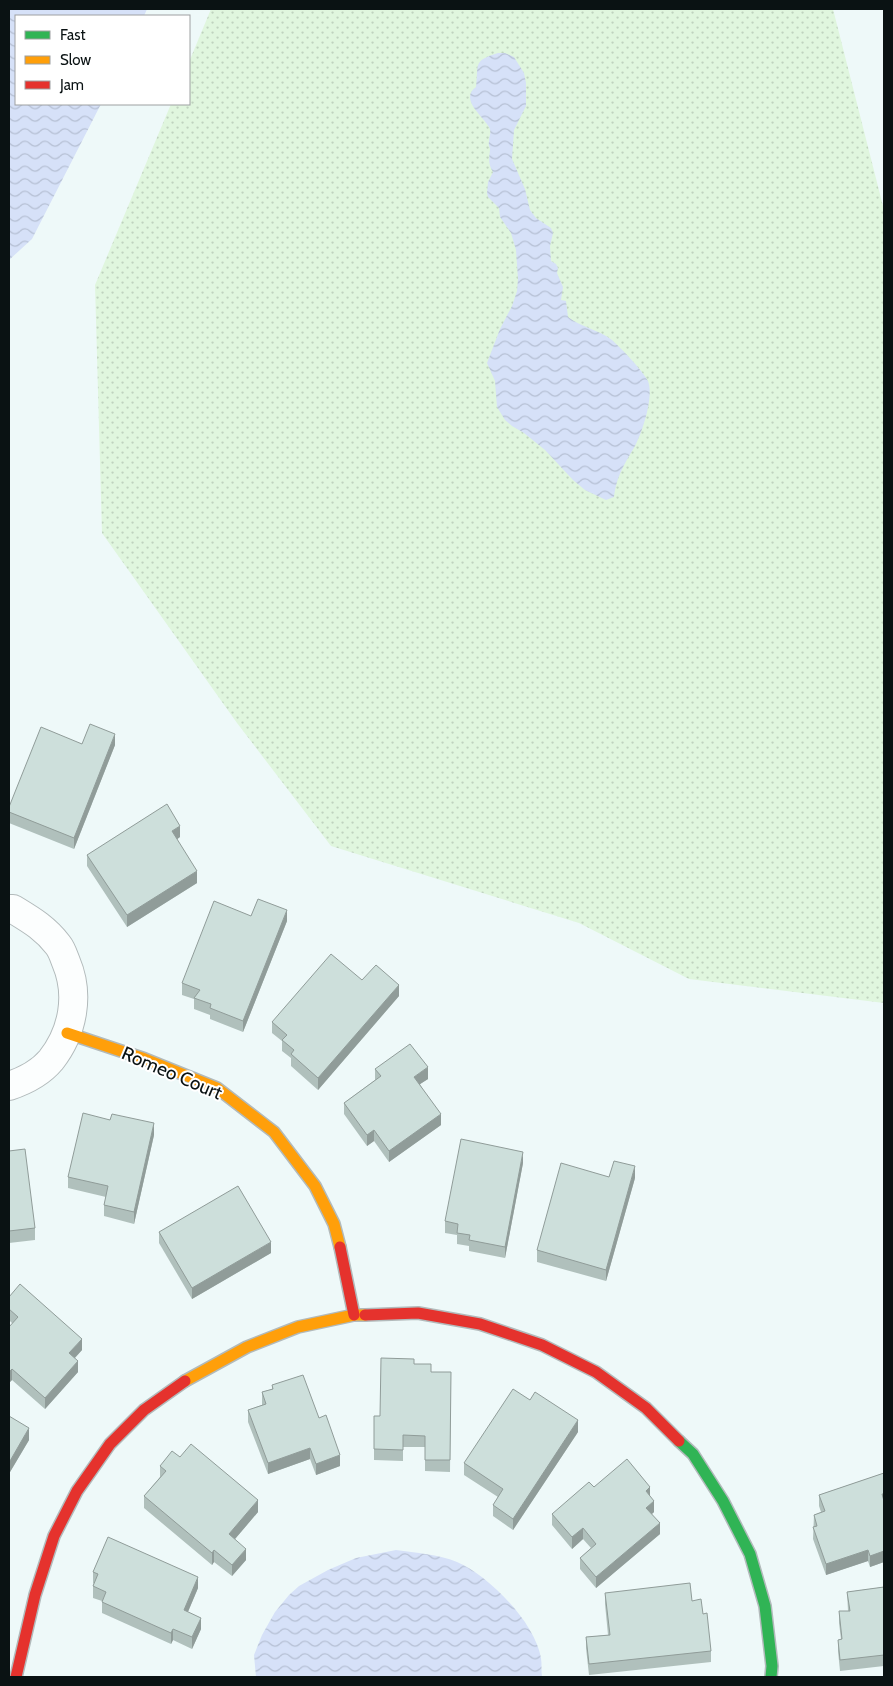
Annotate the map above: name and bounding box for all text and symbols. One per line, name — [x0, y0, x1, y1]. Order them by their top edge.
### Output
legend — [15, 15, 190, 105]
text: Fast — [60, 26, 85, 44]
text: Slow — [60, 51, 91, 69]
text: Jam — [59, 76, 84, 94]
street label: Romeo Court — [118, 1042, 226, 1105]

